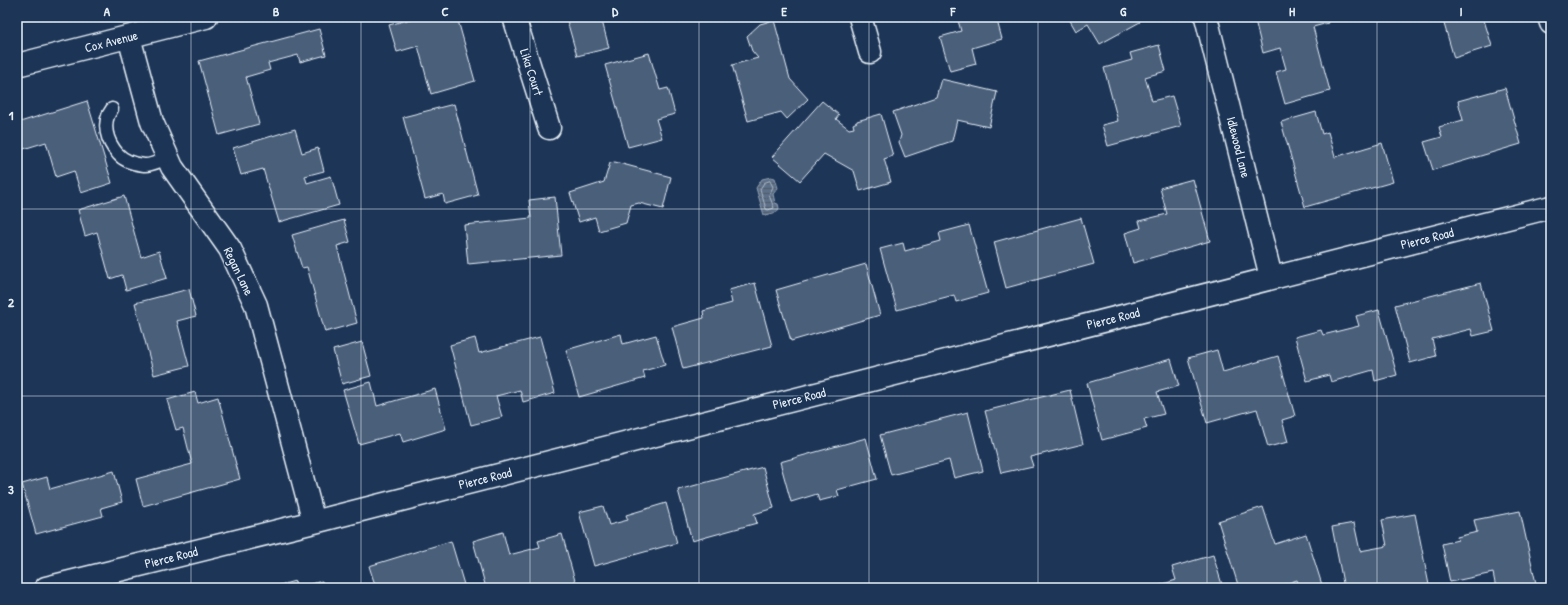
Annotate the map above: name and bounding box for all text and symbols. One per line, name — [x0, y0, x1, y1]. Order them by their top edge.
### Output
text: A — [104, 2, 111, 20]
text: B — [273, 2, 280, 20]
text: C — [441, 2, 449, 20]
text: D — [612, 2, 619, 20]
text: E — [781, 2, 787, 20]
text: F — [950, 2, 957, 20]
text: G — [1120, 2, 1127, 20]
text: H — [1289, 2, 1295, 20]
text: I — [1459, 2, 1463, 20]
street label: Cox Avenue — [83, 26, 139, 56]
street label: Lika Court — [516, 46, 548, 98]
text: 1 — [9, 106, 14, 124]
street label: Idlewood Lane — [1223, 115, 1255, 179]
street label: Pierce Road — [1399, 223, 1455, 253]
street label: Regan Lane — [220, 244, 258, 298]
text: 2 — [8, 293, 15, 311]
street label: Pierce Road — [1085, 303, 1141, 333]
street label: Pierce Road — [771, 383, 827, 413]
street label: Pierce Road — [457, 463, 513, 493]
text: 3 — [8, 480, 14, 498]
street label: Pierce Road — [143, 542, 199, 572]

